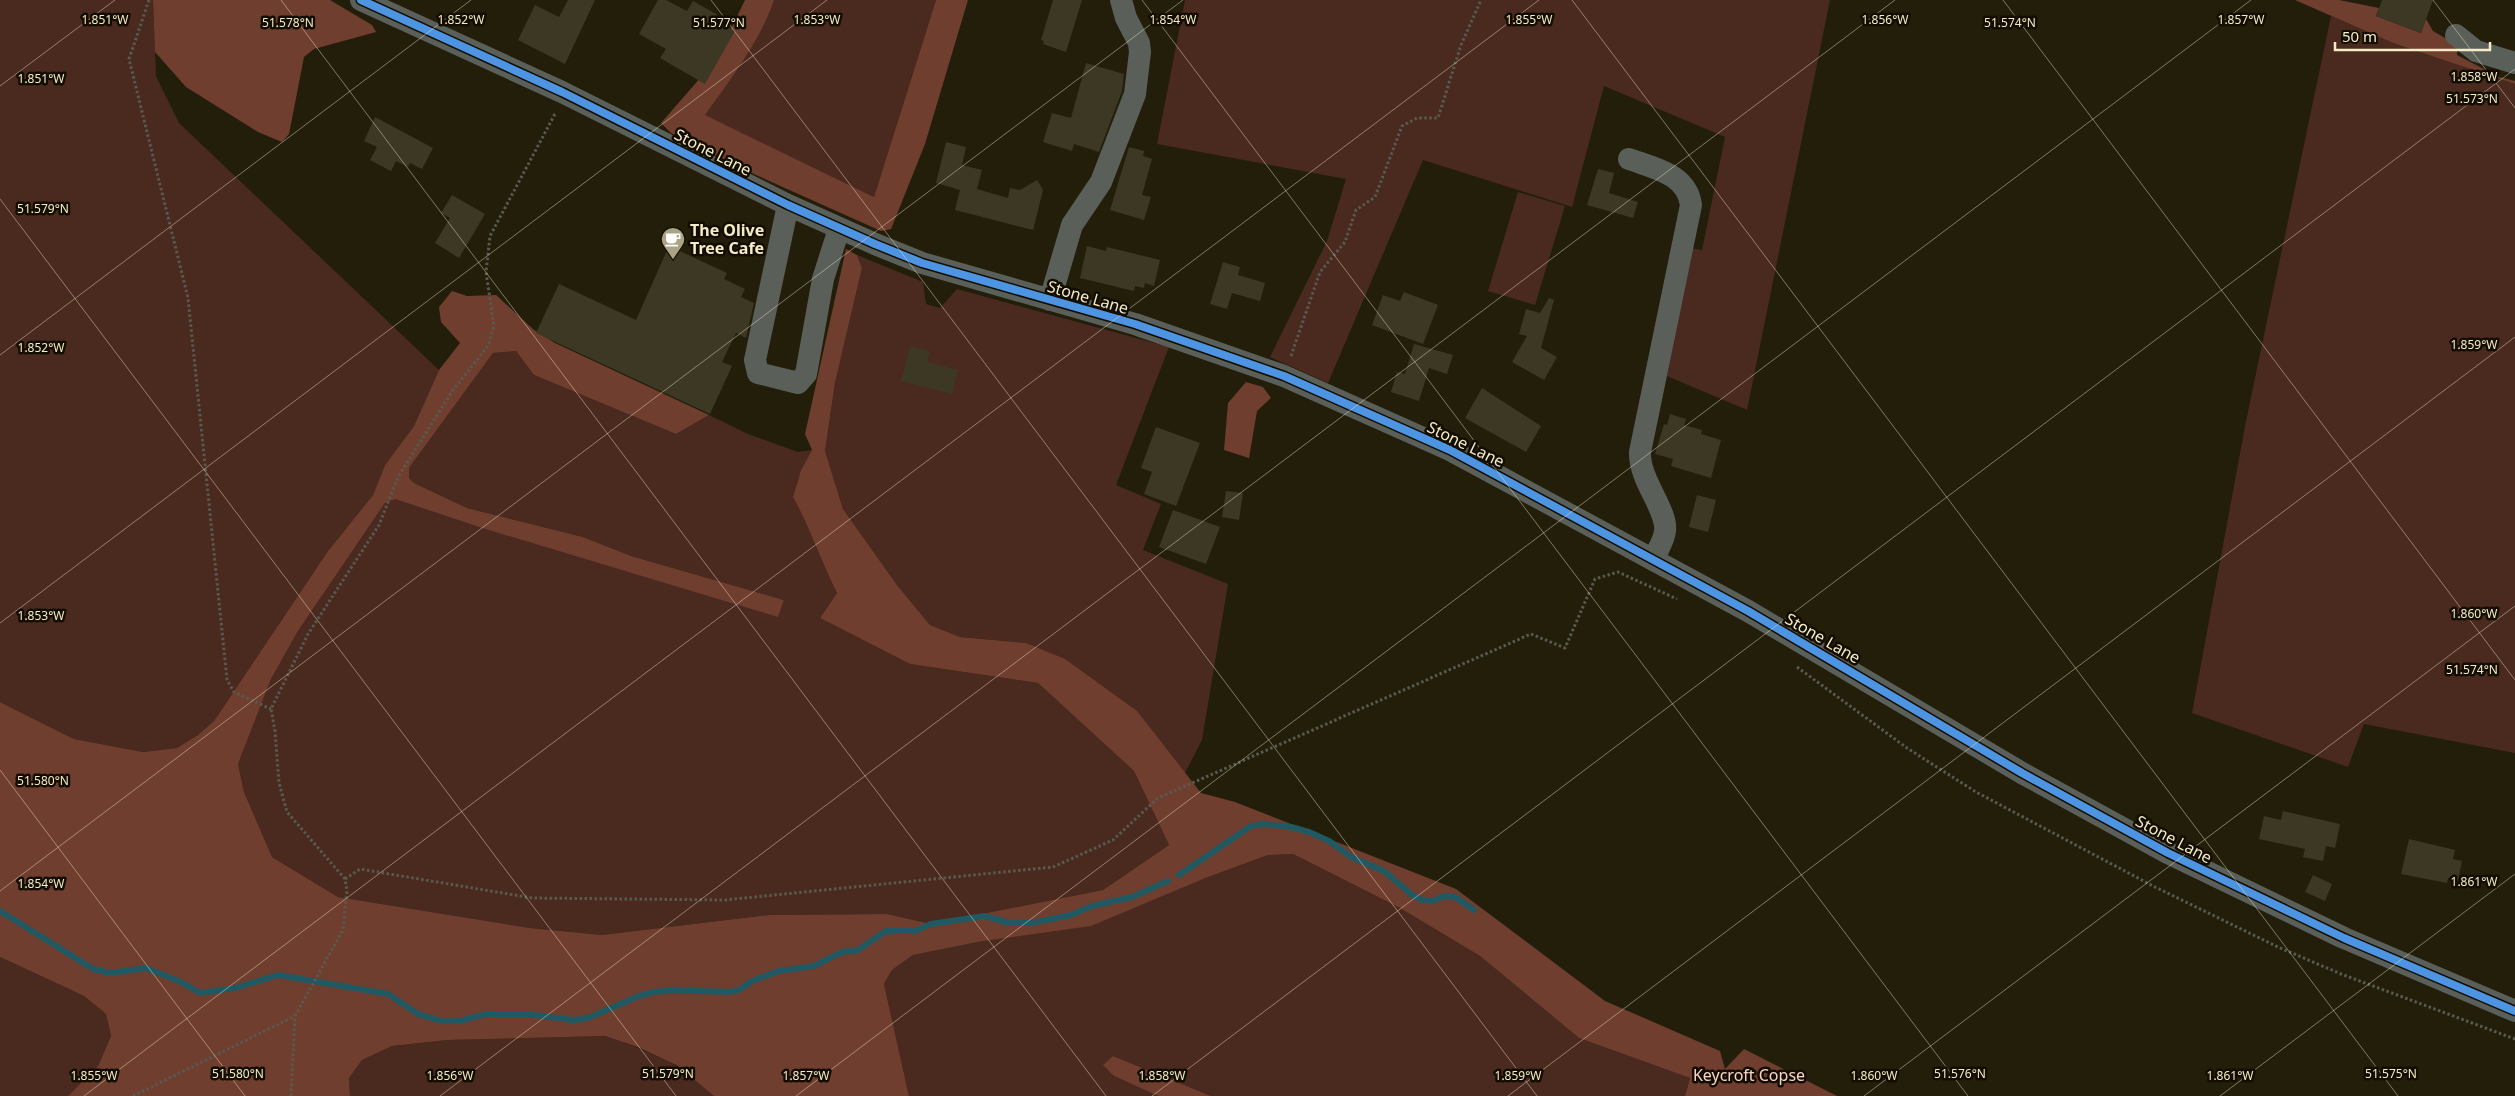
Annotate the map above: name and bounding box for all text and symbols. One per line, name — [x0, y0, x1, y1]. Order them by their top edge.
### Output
text: 1.851°W — [82, 11, 128, 28]
text: 1.852°W — [438, 11, 484, 28]
text: 1.853°W — [794, 11, 840, 28]
text: 1.854°W — [1150, 11, 1196, 28]
text: 1.855°W — [1506, 11, 1552, 28]
text: 1.856°W — [1862, 11, 1908, 28]
text: 1.857°W — [2218, 11, 2264, 28]
text: 51.578°N — [262, 14, 314, 31]
text: 51.577°N — [693, 14, 745, 31]
text: 51.574°N — [1984, 14, 2036, 31]
scale bar — [2335, 20, 2490, 52]
text: 50 m — [2342, 26, 2377, 46]
text: 1.858°W — [2451, 68, 2497, 85]
text: 1.851°W — [18, 70, 64, 87]
text: 51.573°N — [2446, 90, 2498, 107]
street label: Stone Lane — [671, 123, 755, 181]
text: 51.579°N — [17, 200, 69, 217]
place label: The Olive Tree Cafe — [690, 219, 764, 259]
cafe icon: The Olive Tree Cafe — [660, 226, 686, 260]
street label: Stone Lane — [1045, 275, 1131, 319]
text: 1.859°W — [2451, 336, 2497, 353]
text: 1.852°W — [18, 339, 64, 356]
street label: Stone Lane — [1424, 416, 1508, 472]
text: 1.860°W — [2451, 605, 2497, 622]
text: 1.853°W — [18, 607, 64, 624]
street label: Stone Lane — [1781, 608, 1865, 668]
text: 51.574°N — [2446, 661, 2498, 678]
text: 51.580°N — [17, 772, 69, 789]
street label: Stone Lane — [2132, 810, 2216, 868]
text: 1.861°W — [2451, 873, 2497, 890]
text: 1.854°W — [18, 875, 64, 892]
park label: Keycroft Copse — [1693, 1064, 1805, 1086]
text: 51.580°N — [212, 1065, 264, 1082]
text: 51.579°N — [642, 1065, 694, 1082]
text: 51.576°N — [1934, 1065, 1986, 1082]
text: 51.575°N — [2365, 1065, 2417, 1082]
text: 1.855°W — [71, 1067, 117, 1084]
text: 1.856°W — [427, 1067, 473, 1084]
text: 1.857°W — [783, 1067, 829, 1084]
text: 1.858°W — [1139, 1067, 1185, 1084]
text: 1.859°W — [1495, 1067, 1541, 1084]
text: 1.860°W — [1851, 1067, 1897, 1084]
text: 1.861°W — [2207, 1067, 2253, 1084]

